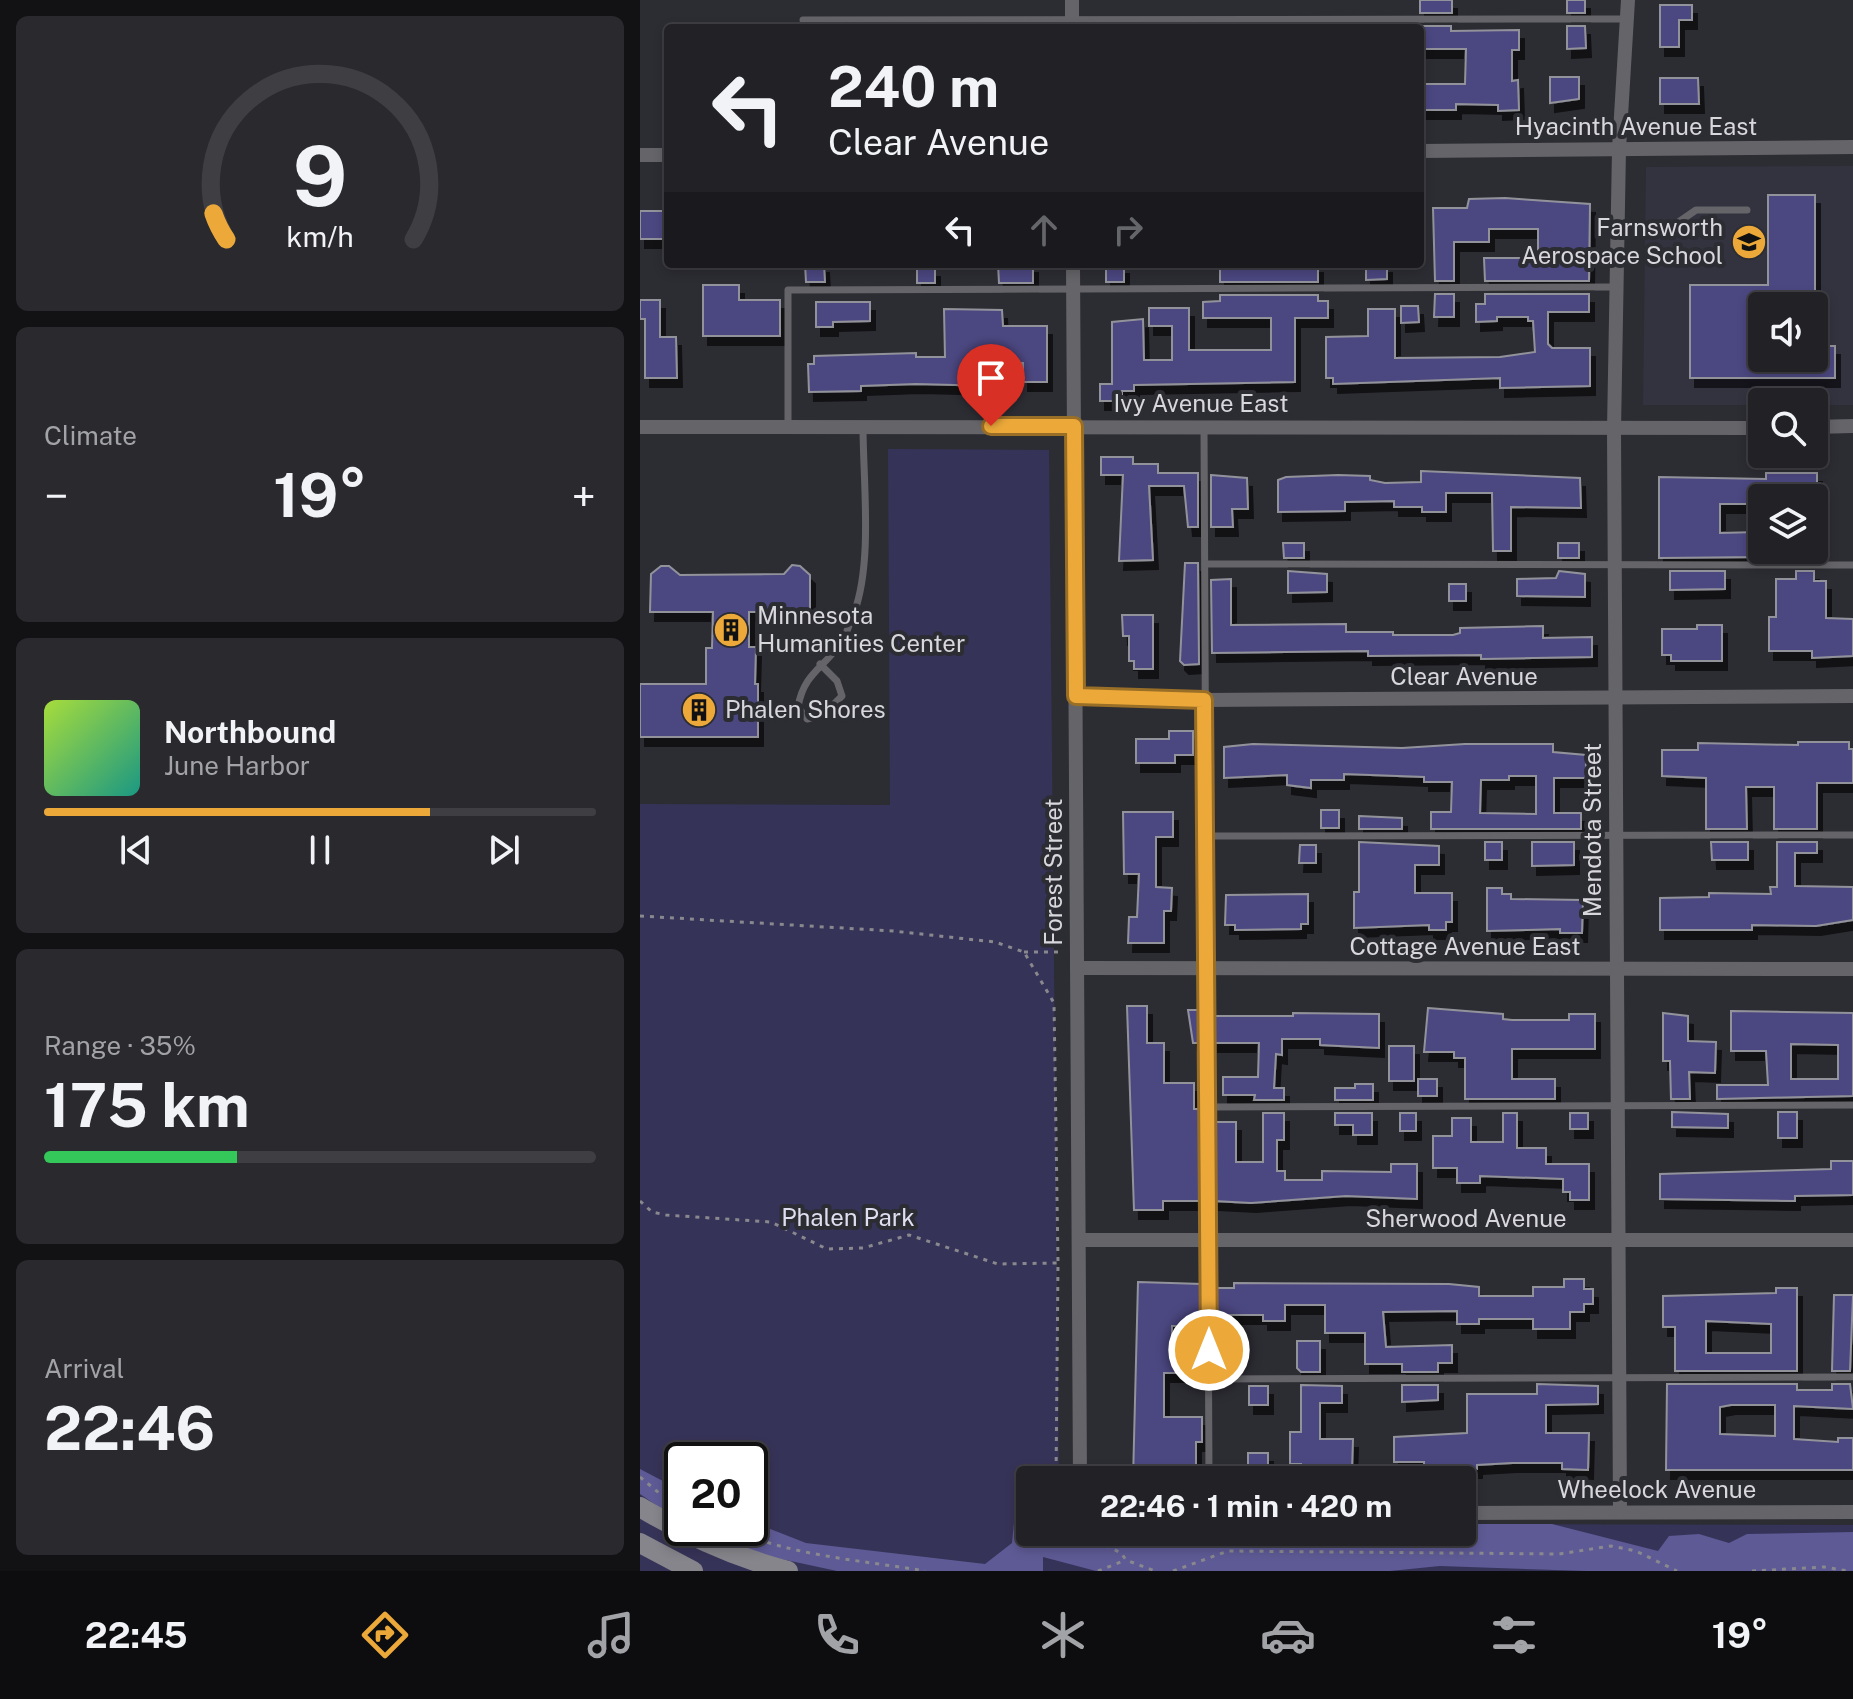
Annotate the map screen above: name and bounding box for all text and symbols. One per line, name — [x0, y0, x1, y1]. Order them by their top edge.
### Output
text: 240 m — [828, 54, 999, 120]
icon: left — [696, 56, 800, 160]
street label: Hyacinth Avenue East — [1515, 112, 1757, 140]
text: Clear Avenue — [828, 121, 1049, 163]
text: 9 — [293, 126, 347, 224]
icon: left — [938, 208, 982, 252]
icon: ahead — [1022, 208, 1066, 252]
icon: right — [1106, 208, 1150, 252]
place label: Farnsworth Aerospace School — [1521, 213, 1723, 269]
text: km/h — [286, 220, 354, 253]
school or university icon: Farnsworth Aerospace School — [1730, 223, 1768, 261]
map controls — [1748, 292, 1828, 564]
button: sound — [1748, 292, 1828, 372]
pin — [957, 344, 1025, 426]
icon: arrive — [969, 356, 1013, 400]
button: search — [1748, 388, 1828, 468]
street label: Ivy Avenue East — [1114, 389, 1288, 417]
text: Climate — [44, 420, 137, 451]
text: 19° — [273, 460, 367, 531]
text: − — [44, 470, 68, 522]
text: + — [572, 470, 596, 522]
button: layers — [1748, 484, 1828, 564]
place label: Minnesota Humanities Center — [757, 601, 965, 657]
building icon: Minnesota Humanities Center — [712, 611, 750, 649]
street label: Clear Avenue — [1390, 662, 1538, 690]
building icon: Phalen Shores — [680, 691, 718, 729]
place label: Phalen Shores — [725, 695, 886, 723]
text: Northbound — [164, 714, 336, 750]
street label: Mendota Street — [1578, 743, 1606, 917]
text: June Harbor — [164, 750, 310, 781]
street label: Forest Street — [1039, 798, 1067, 946]
icon: previous — [114, 828, 158, 872]
icon: pause — [298, 828, 342, 872]
icon: next — [482, 828, 526, 872]
street label: Cottage Avenue East — [1349, 932, 1581, 960]
text: Range · 35% — [44, 1030, 196, 1061]
text: 175 km — [44, 1070, 250, 1141]
park label: Phalen Park — [781, 1203, 915, 1231]
street label: Sherwood Avenue — [1365, 1204, 1567, 1232]
position arrow — [1167, 1308, 1251, 1392]
text: Arrival — [44, 1353, 124, 1384]
text: 22:46 — [44, 1393, 215, 1464]
speed limit sign: 20 — [664, 1442, 768, 1546]
street label: Wheelock Avenue — [1558, 1475, 1756, 1503]
text: 22:46 · 1 min · 420 m — [1100, 1488, 1392, 1524]
icon: directions — [357, 1607, 413, 1663]
icon: music — [583, 1607, 639, 1663]
icon: phone — [809, 1607, 865, 1663]
icon: climate — [1035, 1607, 1091, 1663]
icon: car — [1260, 1607, 1316, 1663]
icon: filters — [1486, 1607, 1542, 1663]
text: 22:45 — [85, 1614, 188, 1656]
text: 19° — [1712, 1614, 1768, 1656]

